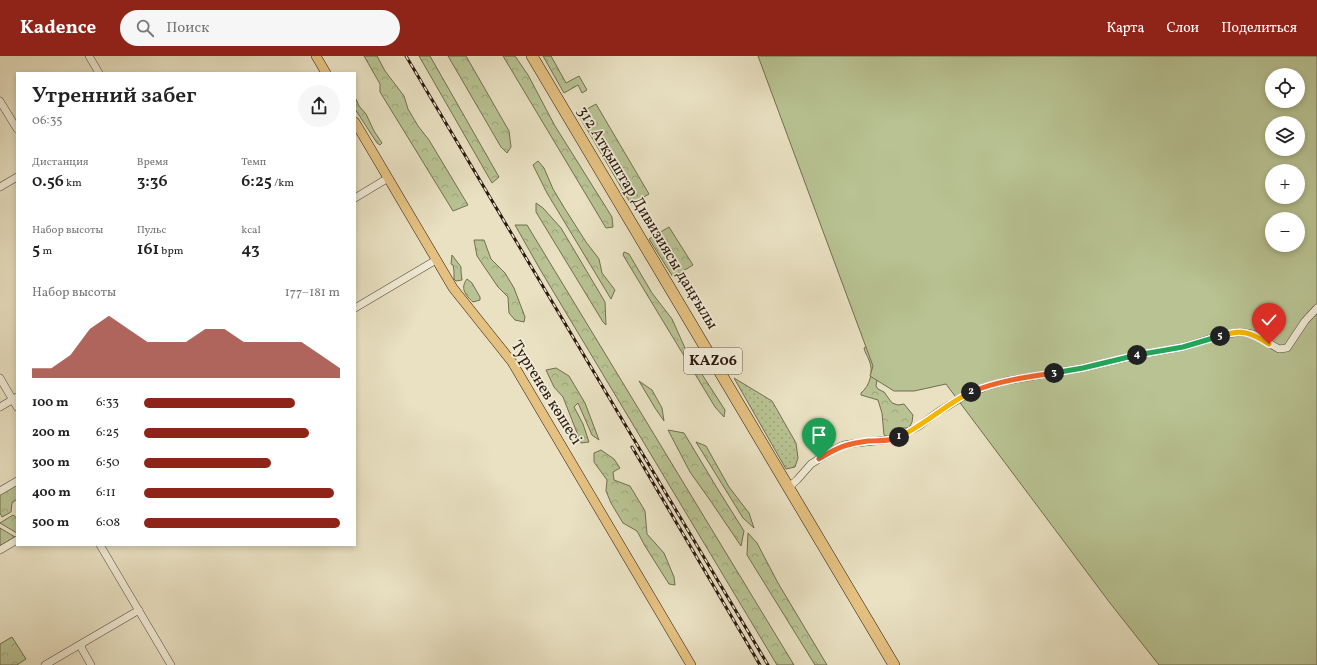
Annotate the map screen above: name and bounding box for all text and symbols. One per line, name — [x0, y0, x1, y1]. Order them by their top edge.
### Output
search box — [120, 10, 400, 46]
text: Kadence — [20, 15, 96, 41]
icon: search — [134, 17, 156, 39]
text: Поиск — [166, 18, 209, 39]
text: Карта — [1106, 19, 1144, 38]
text: Слои — [1166, 19, 1199, 38]
text: Поделиться — [1221, 19, 1297, 38]
map controls — [1265, 68, 1305, 252]
button: locate — [1265, 68, 1305, 108]
text: Утренний забег — [32, 81, 197, 112]
button: share — [298, 85, 340, 127]
street label: 312 Атқыштар Дивизиясы даңғылы — [571, 102, 723, 334]
text: 06:35 — [32, 112, 63, 130]
button: layers — [1265, 116, 1305, 156]
text: Дистанция — [32, 155, 89, 170]
text: Время — [137, 155, 168, 170]
text: Темп — [241, 155, 266, 170]
button: + — [1265, 164, 1305, 204]
text: 0.56 — [32, 170, 64, 193]
text: 3:36 — [137, 170, 168, 193]
text: 6:25 — [241, 170, 272, 193]
text: km — [64, 176, 82, 191]
text: /km — [272, 176, 294, 191]
button: − — [1265, 212, 1305, 252]
text: Набор высоты — [32, 223, 103, 238]
text: Пульс — [137, 223, 166, 238]
text: kcal — [241, 223, 261, 238]
text: 5 — [32, 238, 40, 261]
text: 161 — [137, 238, 159, 261]
text: 43 — [241, 238, 260, 261]
text: m — [40, 244, 52, 259]
text: bpm — [159, 244, 183, 259]
text: Набор высоты — [32, 284, 116, 302]
text: 177–181 m — [285, 284, 340, 302]
pin — [1252, 303, 1286, 344]
icon: check — [1258, 309, 1280, 331]
pin: 5 — [1210, 326, 1230, 346]
text: 5 — [1217, 328, 1223, 343]
street label: Тургенев көшесі — [505, 337, 587, 449]
pin: 4 — [1127, 345, 1147, 365]
text: 4 — [1134, 347, 1140, 362]
road number: KАZ06 — [684, 348, 742, 374]
pin: 3 — [1044, 363, 1064, 383]
text: 3 — [1051, 365, 1057, 380]
pin: 2 — [961, 382, 981, 402]
text: 2 — [968, 384, 974, 399]
text: 100 m — [32, 394, 69, 412]
text: 6:33 — [96, 394, 119, 412]
pin — [802, 418, 836, 459]
text: 200 m — [32, 424, 70, 442]
text: 6:25 — [96, 424, 119, 442]
icon: arrive — [808, 424, 830, 446]
pin: 1 — [889, 427, 909, 447]
text: 1 — [897, 429, 901, 444]
text: 300 m — [32, 454, 70, 472]
text: 6:50 — [96, 454, 119, 472]
text: 400 m — [32, 484, 71, 502]
text: 6:11 — [96, 484, 116, 502]
text: 500 m — [32, 514, 69, 532]
text: 6:08 — [96, 514, 120, 532]

